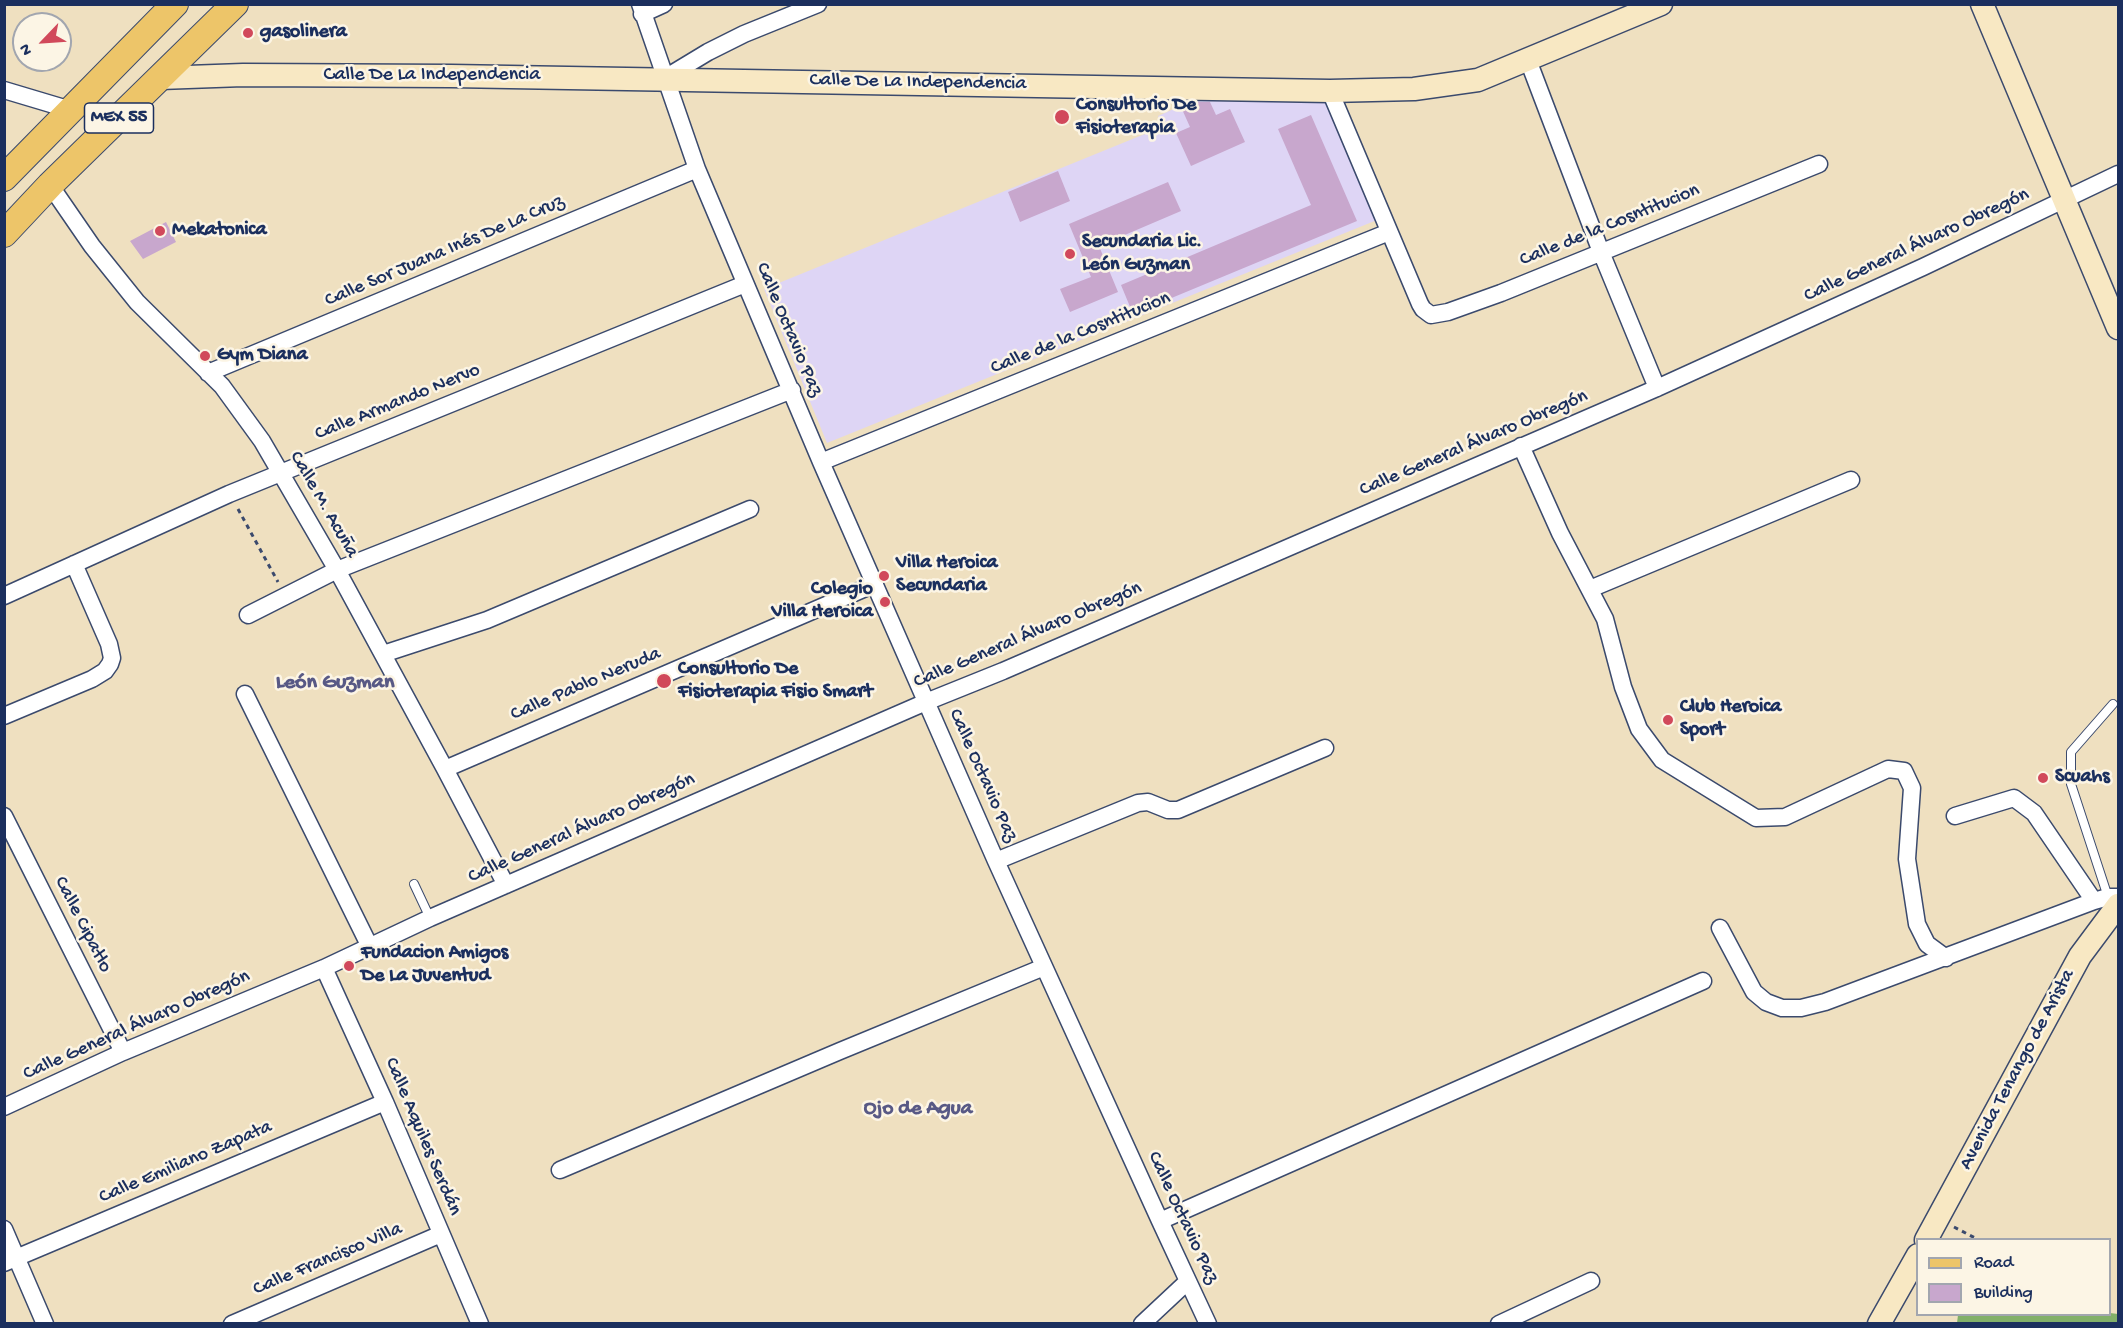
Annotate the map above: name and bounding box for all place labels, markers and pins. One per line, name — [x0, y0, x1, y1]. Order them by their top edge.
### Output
place label: gasolinera — [260, 21, 347, 45]
marker: gasolinera — [241, 26, 255, 40]
place label: Consultorio De Fisioterapia — [1076, 94, 1196, 141]
marker: Consultorio De Fisioterapia — [1053, 108, 1071, 126]
place label: Mekatonica — [172, 219, 267, 243]
marker: Mekatonica — [153, 224, 167, 238]
place label: Secundaria Lic. León Guzman — [1082, 231, 1202, 278]
marker: Secundaria Lic. León Guzman — [1063, 247, 1077, 261]
place label: Gym Diana — [217, 344, 307, 368]
marker: Gym Diana — [198, 349, 212, 363]
place label: Villa Heroica Secundaria — [896, 552, 998, 599]
marker: Villa Heroica Secundaria — [877, 569, 891, 583]
place label: Colegio Villa Heroica — [771, 578, 873, 625]
marker: Colegio Villa Heroica — [878, 595, 892, 609]
place label: Consultorio De Fisioterapia Fisio Smart — [678, 658, 873, 705]
marker: Consultorio De Fisioterapia Fisio Smart — [655, 672, 673, 690]
place label: Club Heroica Sport — [1680, 696, 1781, 743]
marker: Club Heroica Sport — [1661, 713, 1675, 727]
place label: Scuahs — [2055, 766, 2110, 790]
marker: Scuahs — [2036, 771, 2050, 785]
place label: Fundacion Amigos De La Juventud — [361, 942, 508, 989]
marker: Fundacion Amigos De La Juventud — [342, 959, 356, 973]

